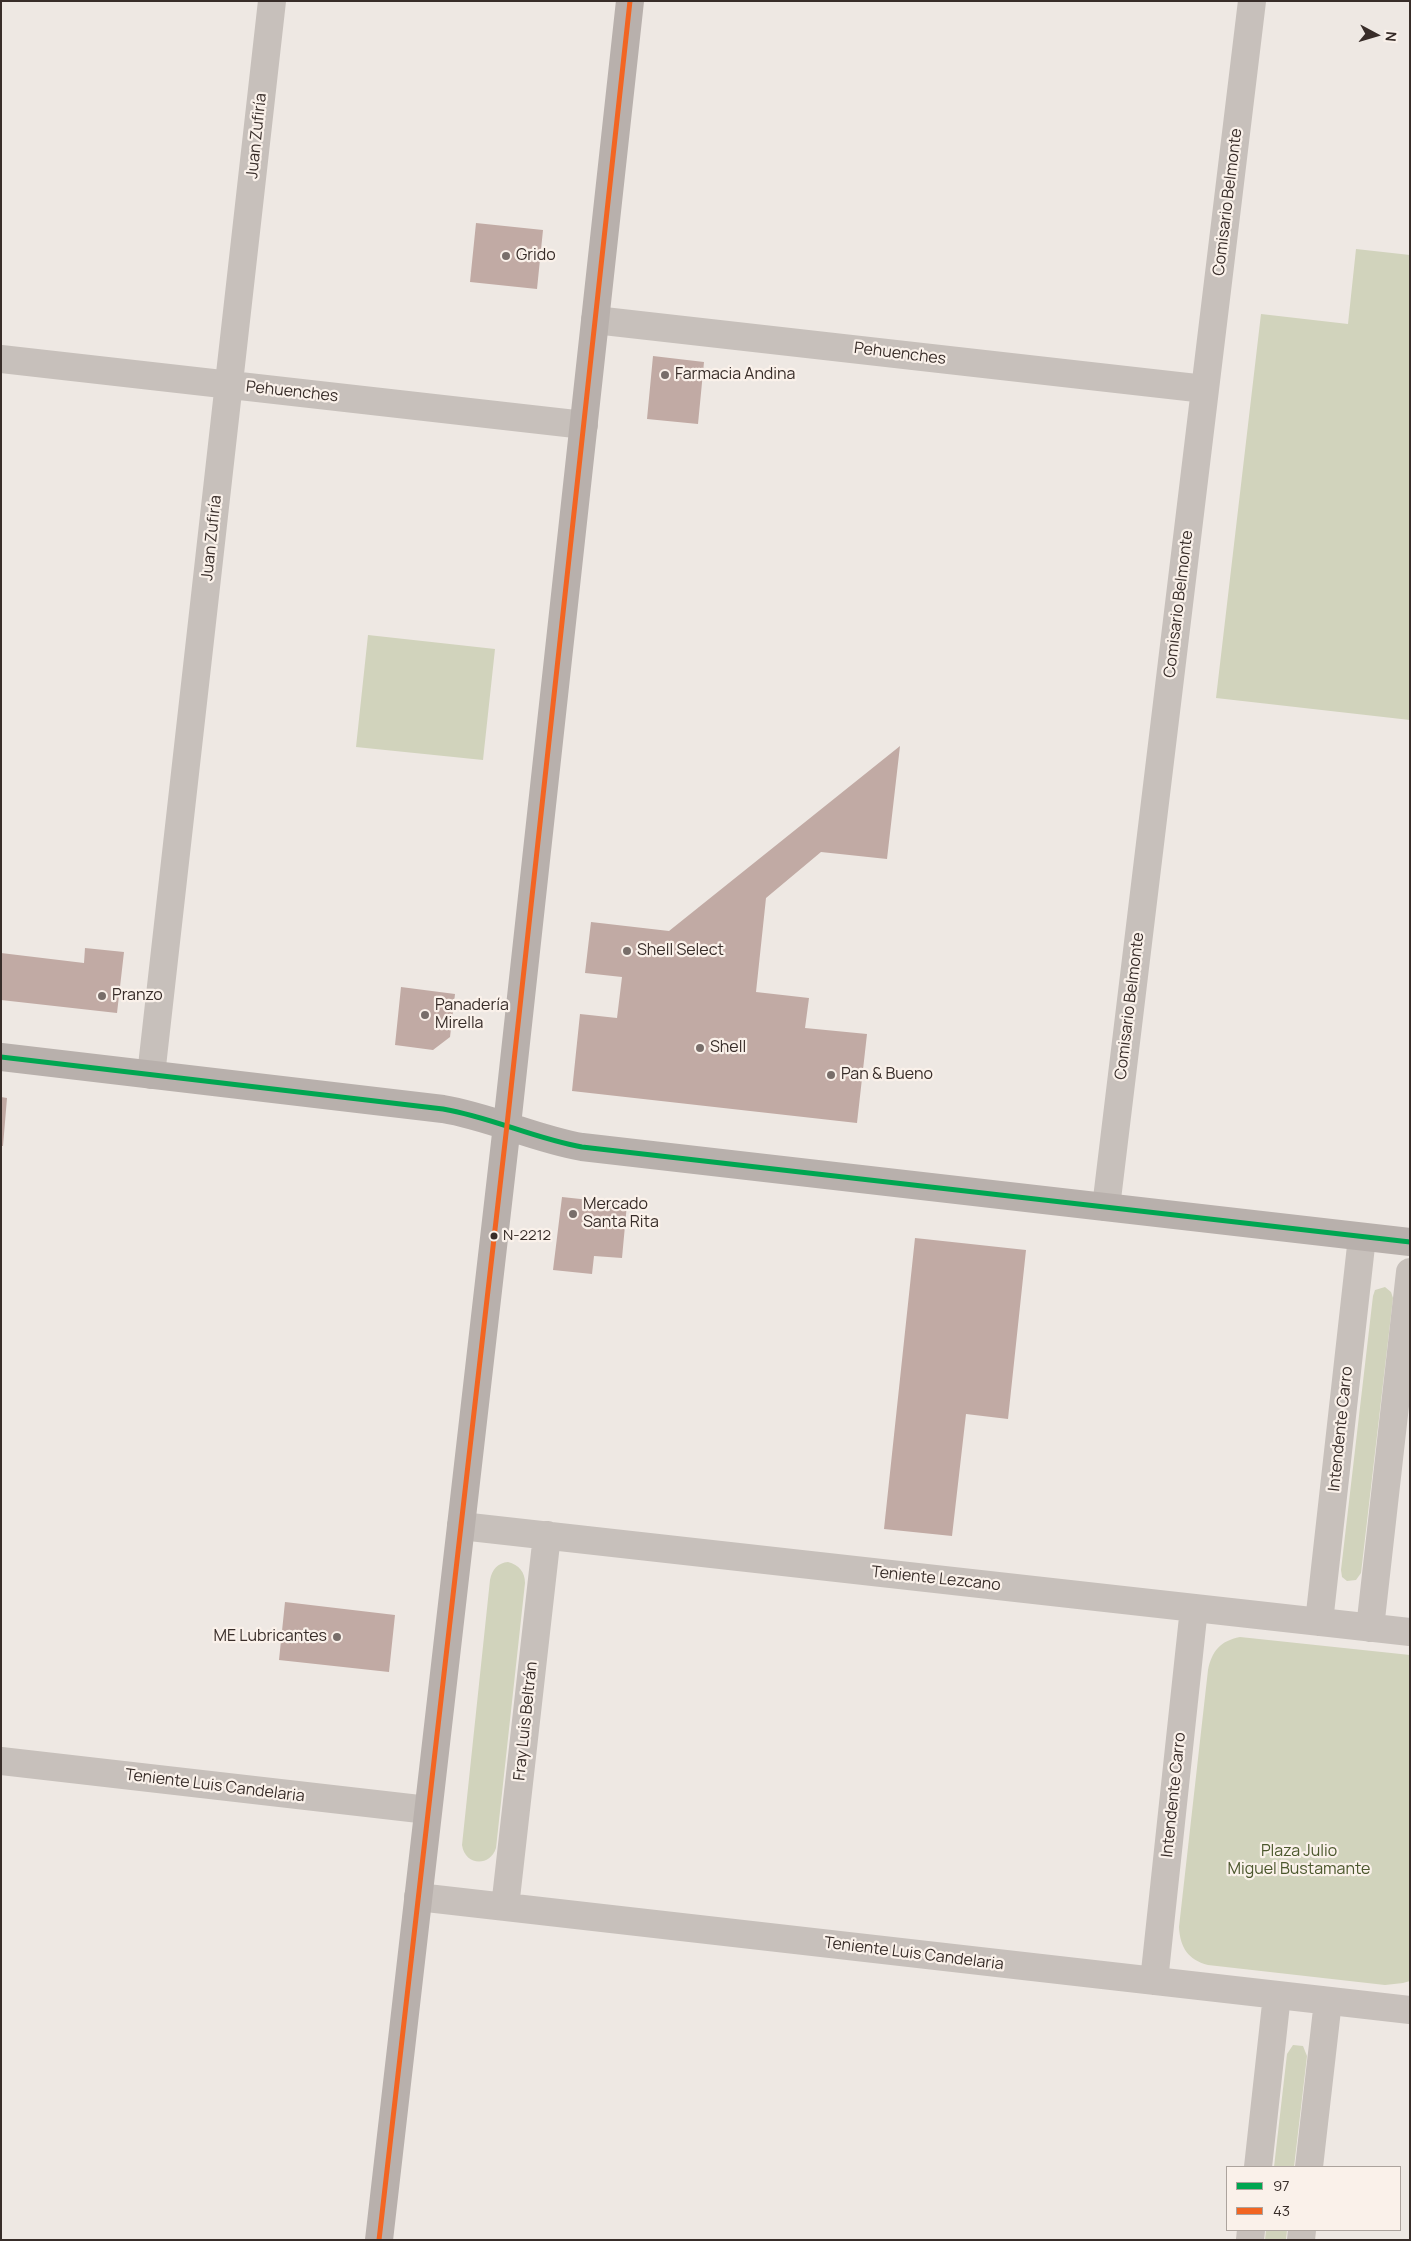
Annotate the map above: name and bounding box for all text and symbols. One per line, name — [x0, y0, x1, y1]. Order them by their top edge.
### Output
north arrow — [1351, 10, 1401, 60]
text: N — [1381, 31, 1401, 43]
street label: Juan Zufiría — [243, 92, 271, 180]
street label: Comisario Belmonte — [1209, 127, 1247, 277]
place label: Grido — [516, 246, 556, 266]
marker: Grido — [500, 250, 512, 262]
street label: Pehuenches — [853, 339, 947, 369]
place label: Farmacia Andina — [675, 365, 795, 385]
marker: Farmacia Andina — [659, 369, 671, 381]
street label: Pehuenches — [245, 378, 339, 406]
street label: Juan Zufiría — [198, 494, 226, 582]
street label: Comisario Belmonte — [1160, 529, 1198, 679]
street label: Comisario Belmonte — [1111, 931, 1149, 1081]
place label: Shell Select — [637, 941, 724, 961]
marker: Shell Select — [621, 945, 633, 957]
place label: Pranzo — [112, 986, 163, 1006]
marker: Pranzo — [96, 990, 108, 1002]
place label: Panadería Mirella — [435, 996, 509, 1034]
marker: Panadería Mirella — [419, 1009, 431, 1021]
place label: Shell — [710, 1038, 746, 1058]
marker: Shell — [694, 1042, 706, 1054]
place label: Pan & Bueno — [841, 1065, 933, 1085]
marker: Pan & Bueno — [825, 1069, 837, 1081]
place label: Mercado Santa Rita — [583, 1195, 659, 1233]
marker: Mercado Santa Rita — [567, 1208, 579, 1220]
place label: N-2212 — [503, 1227, 551, 1245]
marker: N-2212 — [489, 1231, 499, 1241]
street label: Intendente Carro — [1325, 1365, 1357, 1493]
street label: Teniente Lezcano — [870, 1563, 1002, 1595]
place label: ME Lubricantes — [214, 1627, 327, 1647]
marker: ME Lubricantes — [331, 1631, 343, 1643]
street label: Fray Luis Beltrán — [510, 1660, 542, 1782]
street label: Intendente Carro — [1158, 1731, 1190, 1859]
street label: Teniente Luis Candelaria — [124, 1765, 306, 1807]
park label: Plaza Julio Miguel Bustamante — [1228, 1842, 1370, 1880]
street label: Teniente Luis Candelaria — [823, 1933, 1005, 1975]
legend — [1226, 2166, 1401, 2231]
text: 97 — [1273, 2175, 1290, 2196]
text: 43 — [1273, 2200, 1290, 2221]

